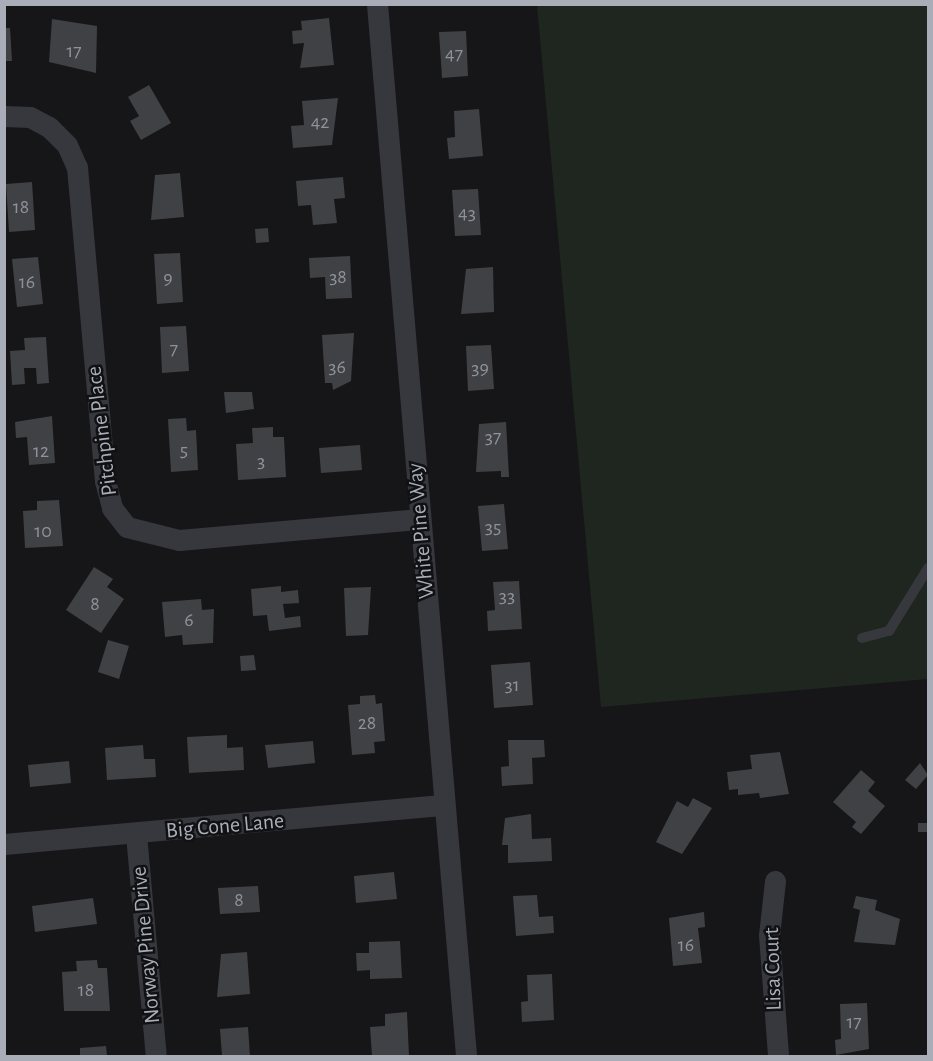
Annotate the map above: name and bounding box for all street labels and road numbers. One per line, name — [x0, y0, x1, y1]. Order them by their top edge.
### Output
street label: Pitchpine Place — [81, 365, 123, 497]
street label: White Pine Way — [402, 462, 440, 600]
street label: Big Cone Lane — [165, 808, 285, 844]
street label: Norway Pine Drive — [126, 865, 166, 1025]
street label: Lisa Court — [758, 927, 788, 1011]

